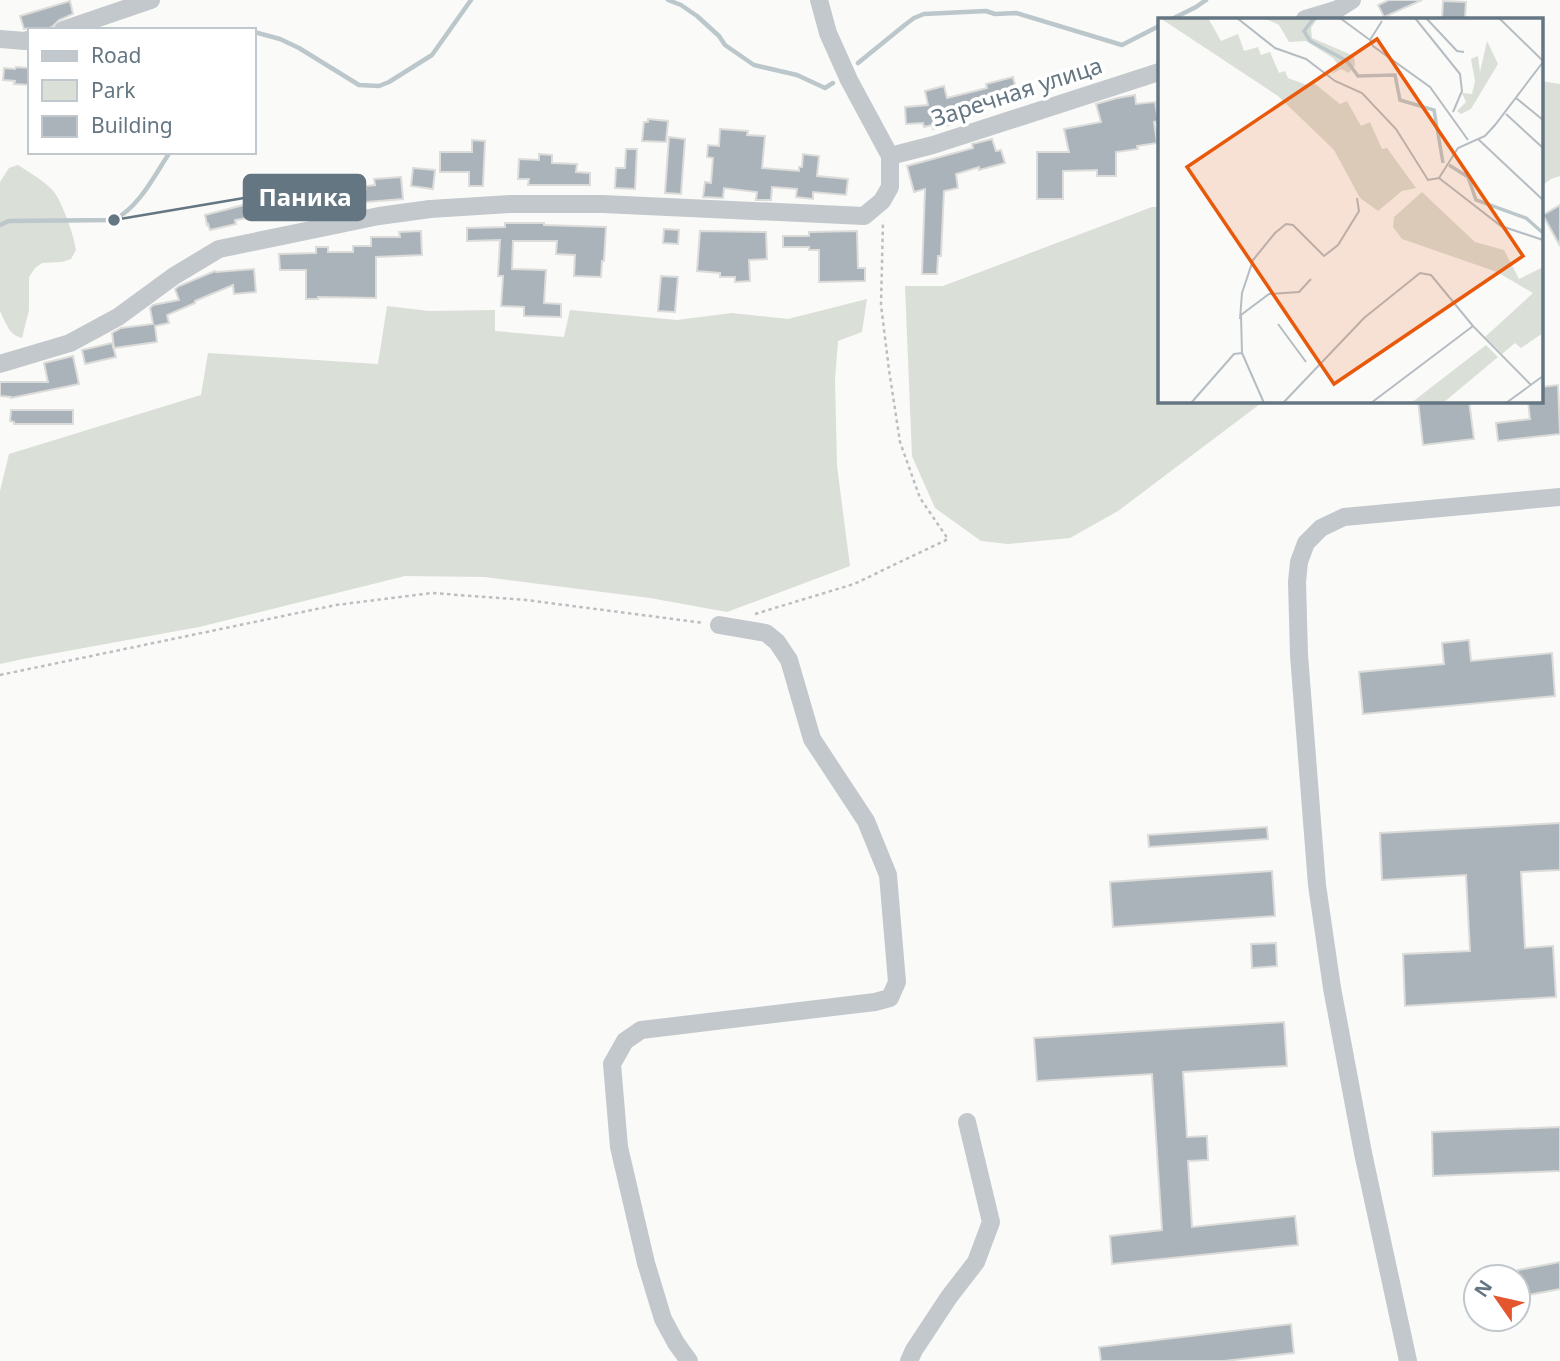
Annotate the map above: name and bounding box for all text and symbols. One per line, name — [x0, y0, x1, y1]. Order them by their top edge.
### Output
inset map — [1158, 18, 1542, 402]
legend — [28, 28, 256, 154]
text: Road — [91, 41, 141, 69]
street label: Заречная улица — [927, 48, 1106, 134]
text: Park — [91, 76, 136, 104]
text: Building — [91, 111, 173, 139]
callout: Паника — [244, 175, 365, 220]
text: Паника — [258, 180, 352, 213]
north arrow — [1462, 1263, 1532, 1333]
text: N — [1468, 1275, 1498, 1302]

